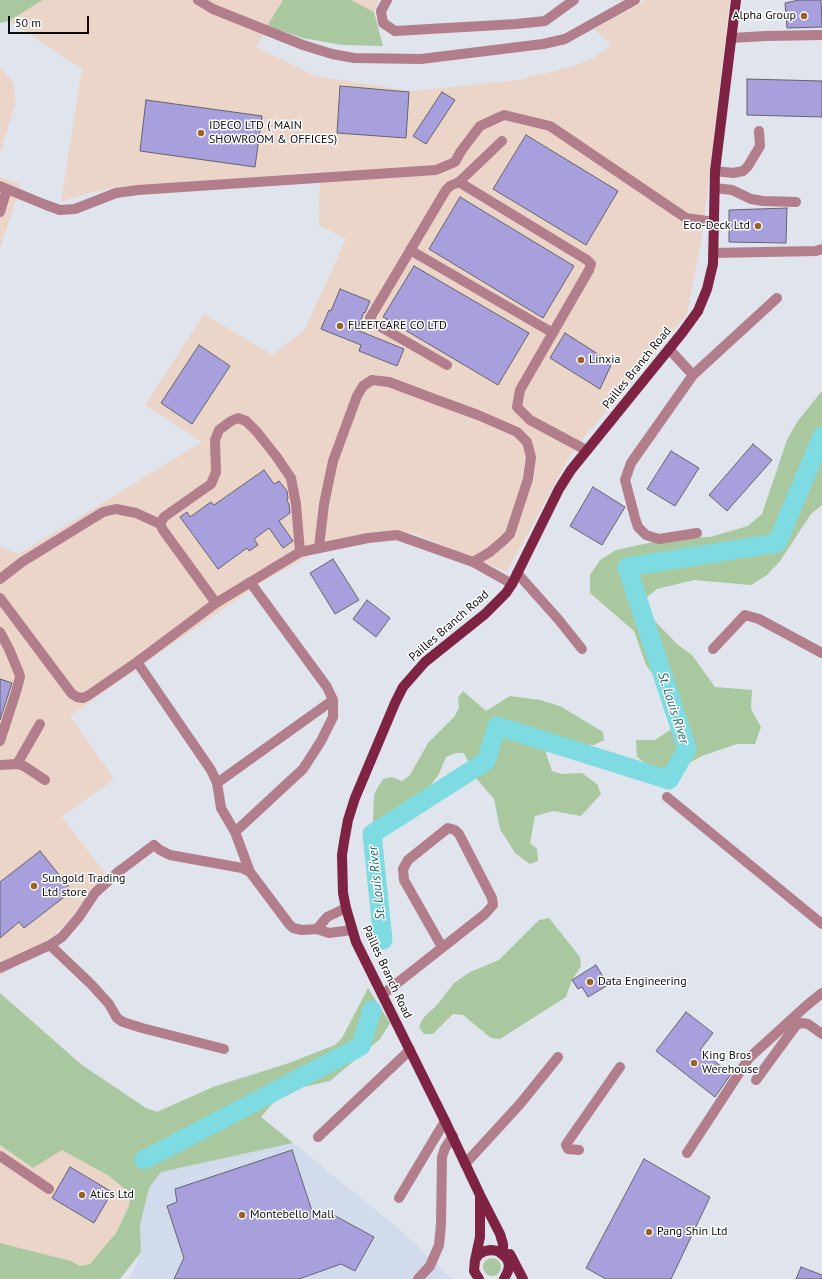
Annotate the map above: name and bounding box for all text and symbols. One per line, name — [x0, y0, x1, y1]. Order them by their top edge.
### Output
scale bar — [10, 8, 91, 34]
place label: Alpha Group — [732, 9, 796, 23]
marker: Alpha Group — [799, 11, 809, 21]
text: 50 m — [15, 15, 41, 30]
place label: IDECO LTD ( MAIN SHOWROOM & OFFICES) — [209, 119, 337, 147]
marker: IDECO LTD ( MAIN SHOWROOM & OFFICES) — [196, 128, 206, 138]
place label: Eco-Deck Ltd — [683, 219, 750, 233]
marker: Eco-Deck Ltd — [753, 221, 763, 231]
place label: FLEETCARE CO LTD — [348, 319, 447, 333]
marker: FLEETCARE CO LTD — [335, 321, 345, 331]
street label: Pailles Branch Road — [600, 324, 674, 412]
place label: Linxia — [589, 353, 620, 367]
marker: Linxia — [576, 355, 586, 365]
street label: Pailles Branch Road — [406, 587, 492, 665]
water label: St. Louis River — [654, 670, 692, 746]
water label: St. Louis River — [365, 845, 389, 921]
place label: Sungold Trading Ltd store — [42, 872, 126, 900]
marker: Sungold Trading Ltd store — [29, 881, 39, 891]
street label: Pailles Branch Road — [359, 923, 415, 1021]
place label: Data Engineering — [598, 975, 687, 989]
marker: Data Engineering — [585, 977, 595, 987]
place label: King Bros Werehouse — [702, 1049, 758, 1077]
marker: King Bros Werehouse — [689, 1058, 699, 1068]
place label: Atics Ltd — [90, 1188, 134, 1202]
marker: Atics Ltd — [77, 1190, 87, 1200]
place label: Montebello Mall — [250, 1208, 334, 1222]
marker: Montebello Mall — [237, 1210, 247, 1220]
place label: Pang Shin Ltd — [657, 1225, 728, 1239]
marker: Pang Shin Ltd — [644, 1227, 654, 1237]

